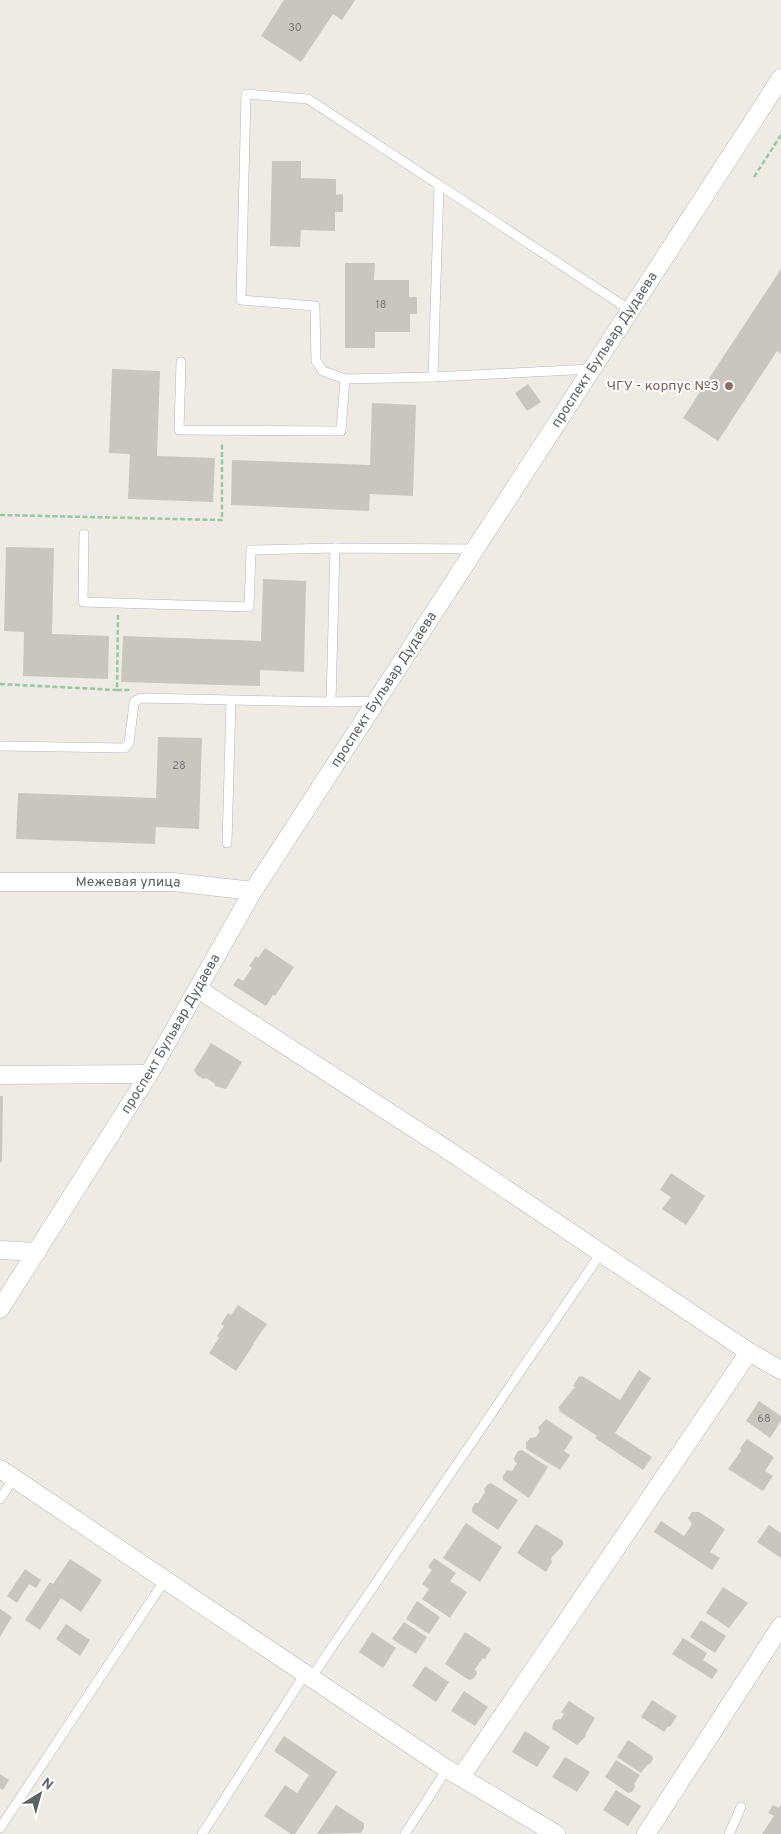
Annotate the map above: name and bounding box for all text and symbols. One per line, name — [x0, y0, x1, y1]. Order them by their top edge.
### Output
house number: 30 — [288, 21, 302, 35]
street label: проспект Бульвар Дудаева — [548, 269, 661, 431]
house number: 18 — [376, 298, 386, 312]
place label: ЧГУ - корпус №3 — [606, 378, 719, 395]
marker: ЧГУ - корпус №3 — [723, 380, 735, 392]
street label: проспект Бульвар Дудаева — [327, 608, 441, 771]
house number: 28 — [172, 759, 186, 773]
street label: Межевая улица — [76, 874, 181, 891]
street label: проспект Бульвар Дудаева — [118, 951, 224, 1117]
house number: 68 — [757, 1412, 771, 1426]
north arrow — [15, 1769, 65, 1819]
text: N — [38, 1775, 56, 1795]

